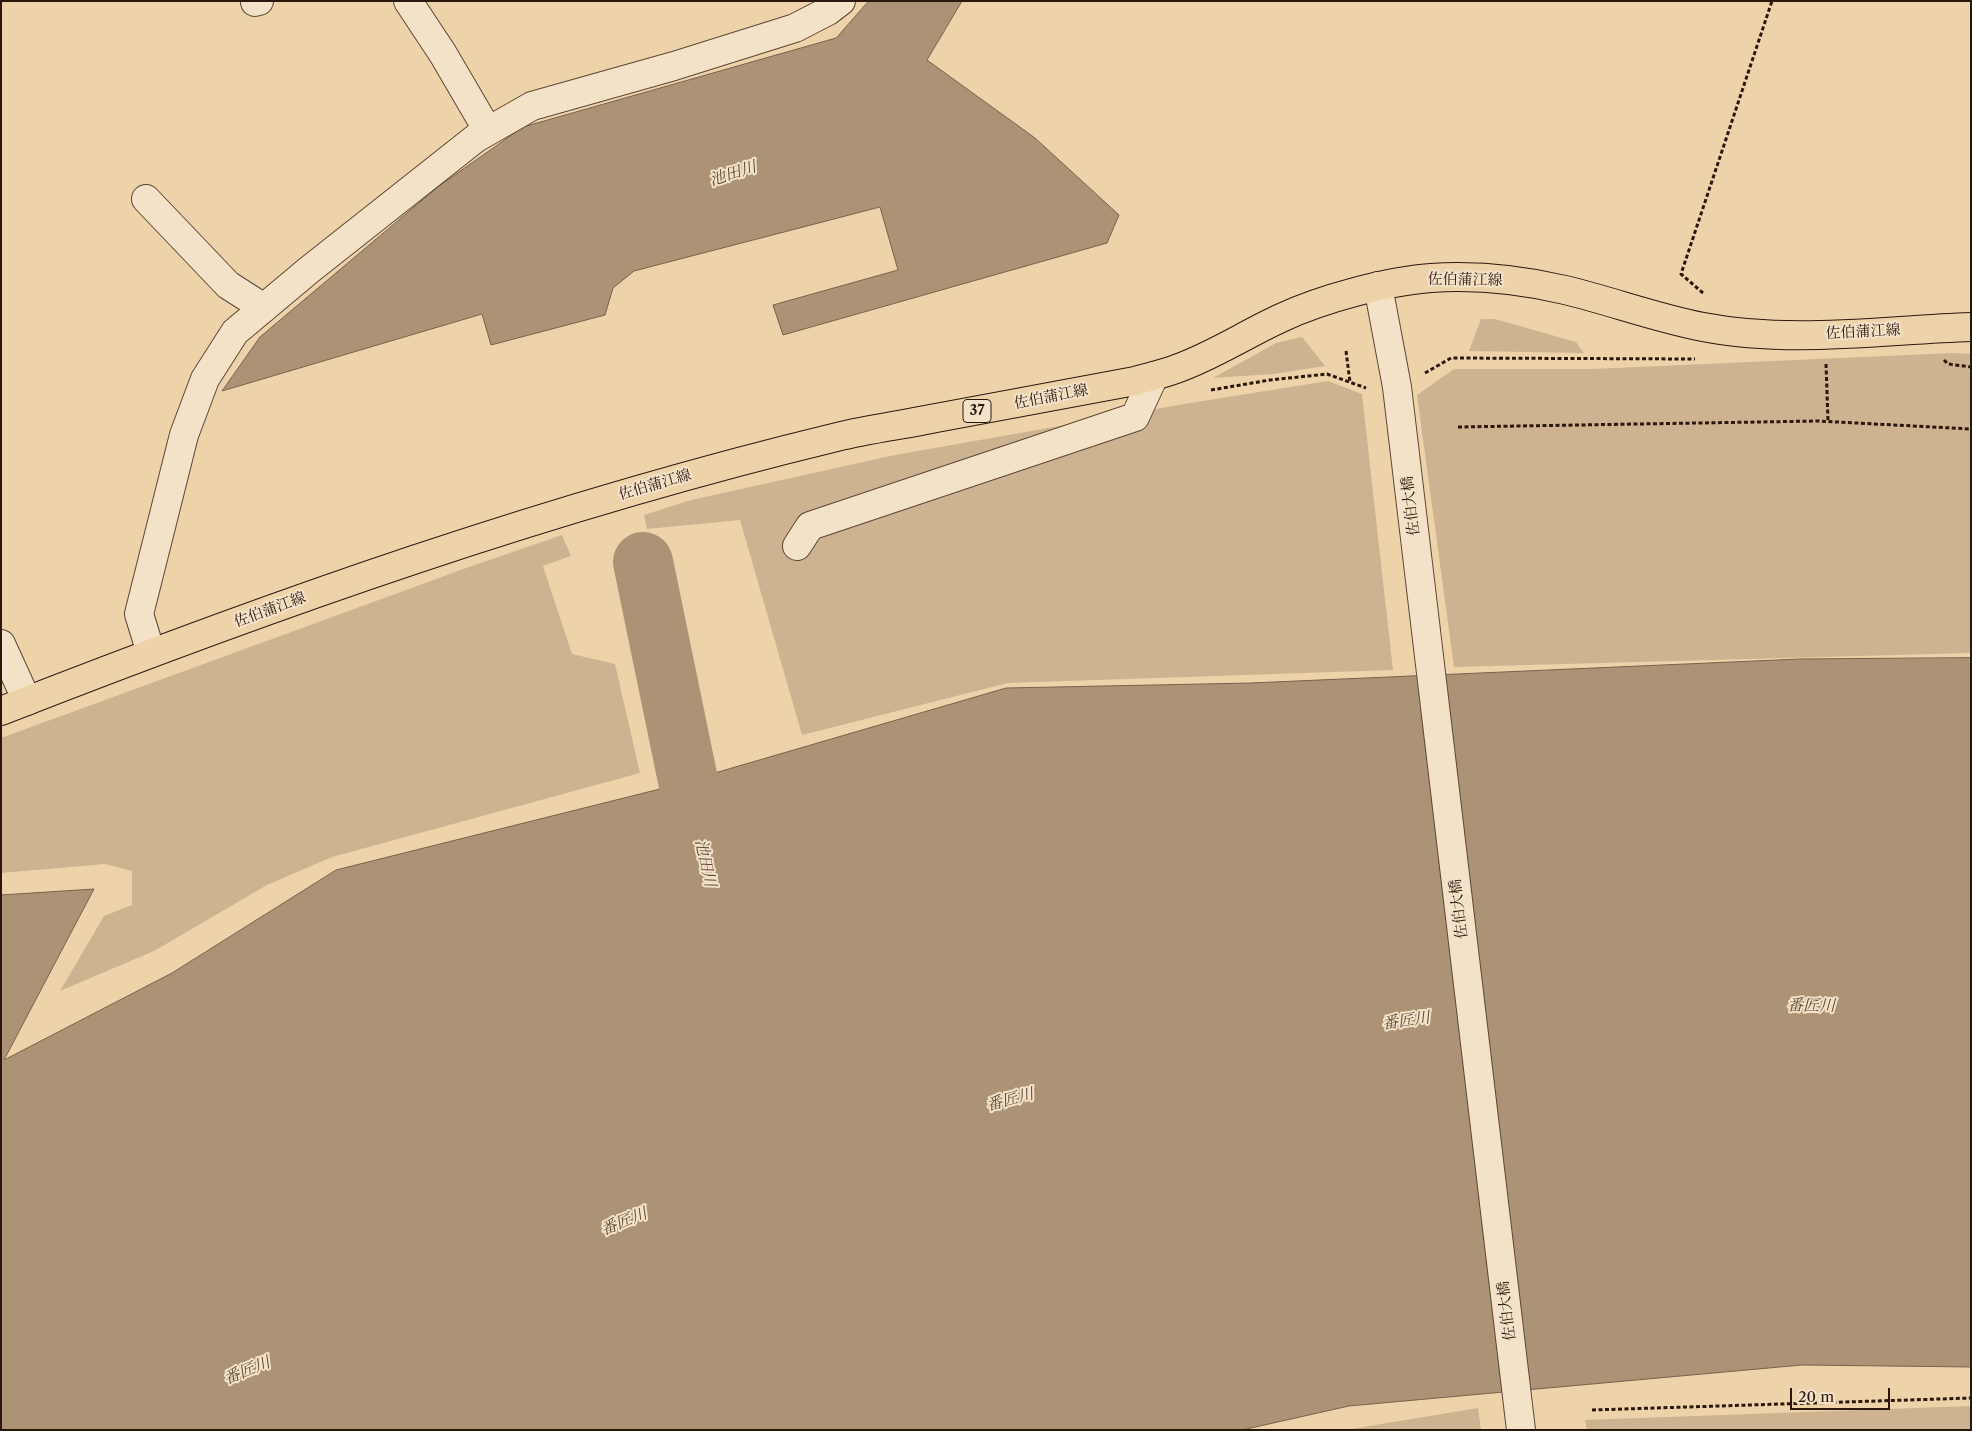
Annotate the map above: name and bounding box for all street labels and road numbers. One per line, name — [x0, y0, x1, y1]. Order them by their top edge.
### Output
street label: 佐伯蒲江線 — [1427, 270, 1503, 290]
street label: 佐伯蒲江線 — [1825, 321, 1901, 343]
street label: 佐伯蒲江線 — [1012, 381, 1090, 413]
road number: 37 — [963, 400, 991, 422]
street label: 佐伯蒲江線 — [616, 466, 694, 504]
street label: 佐伯大橋 — [1398, 475, 1424, 537]
street label: 佐伯蒲江線 — [232, 589, 308, 631]
street label: 佐伯大橋 — [1446, 878, 1472, 940]
street label: 佐伯大橋 — [1494, 1280, 1520, 1342]

